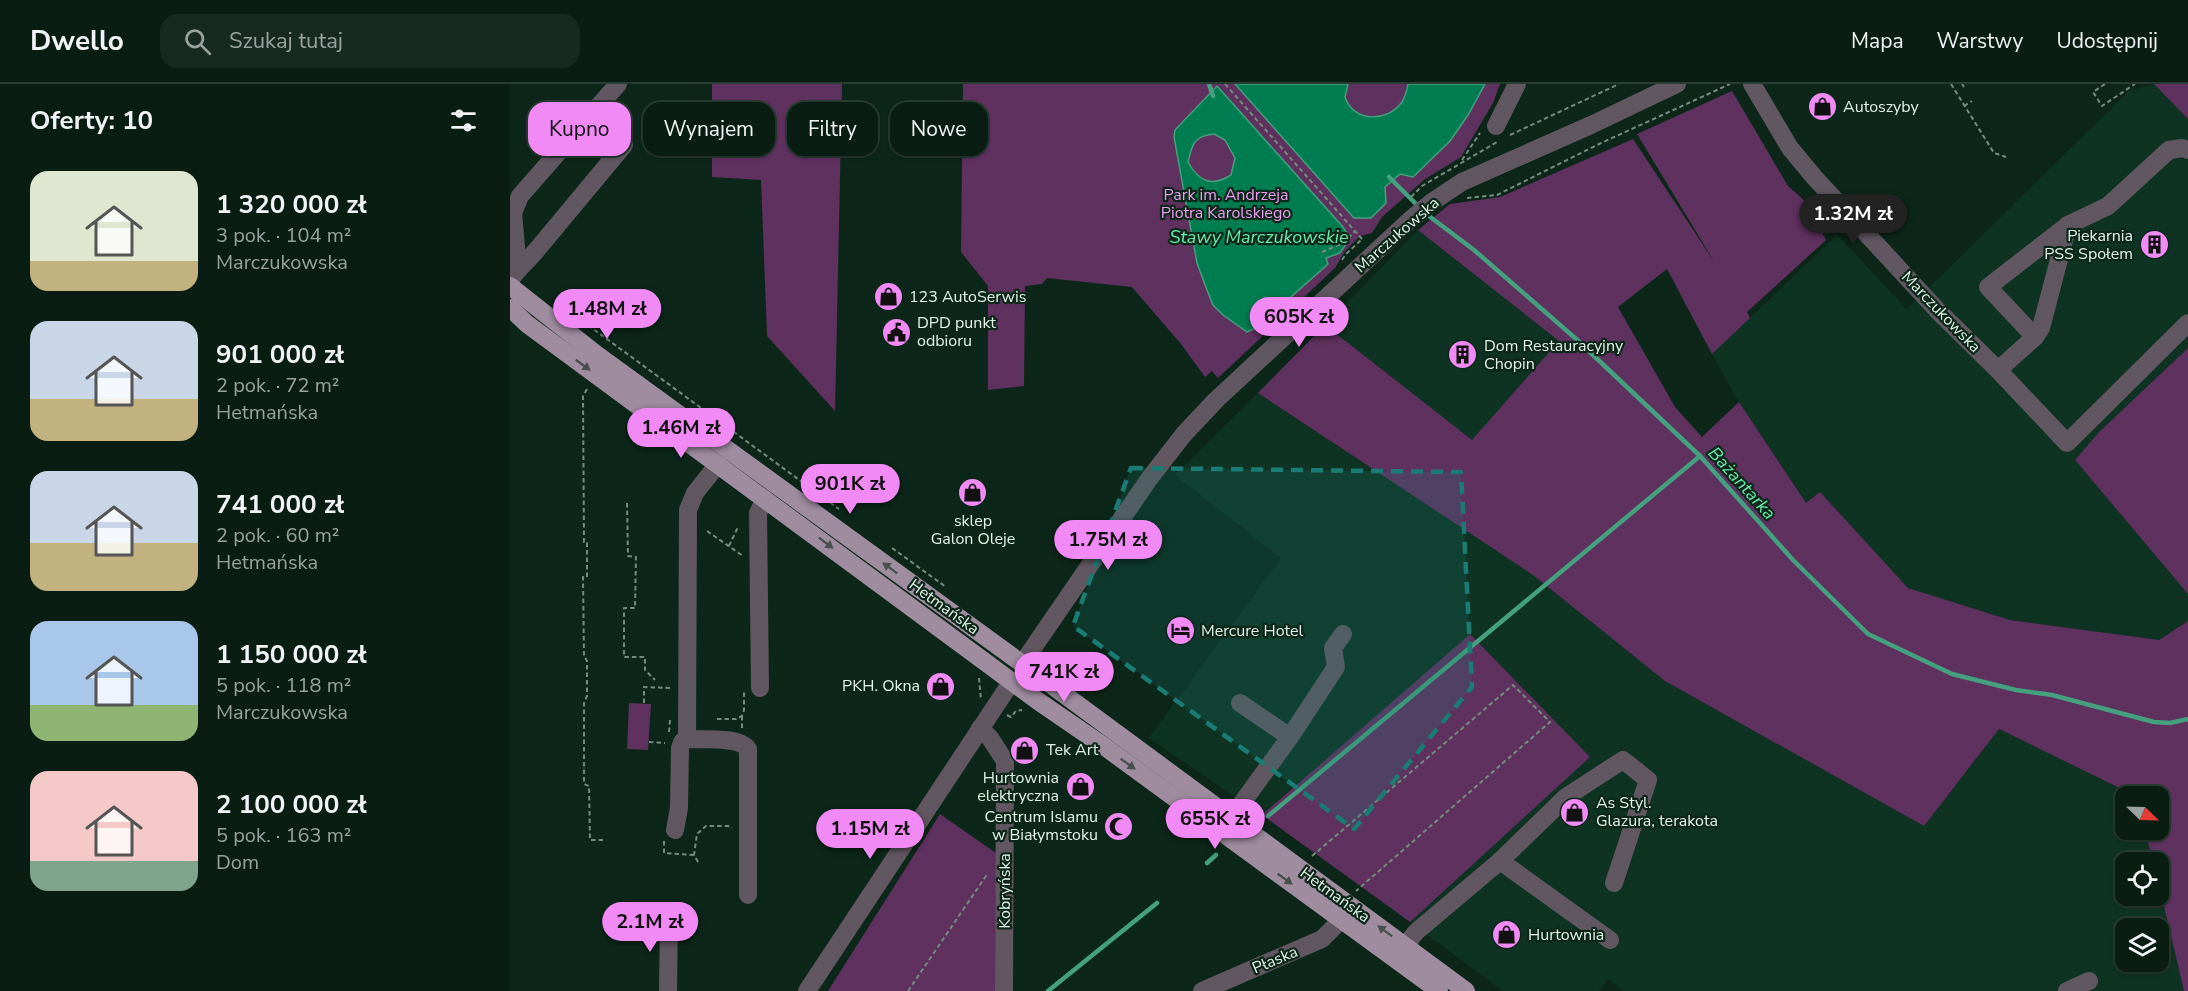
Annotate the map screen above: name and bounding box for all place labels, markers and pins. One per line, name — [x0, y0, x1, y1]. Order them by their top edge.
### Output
shop icon: Autoszyby — [1806, 91, 1838, 123]
place label: Autoszyby — [1843, 96, 1919, 118]
pin: 1.32M zł — [1791, 194, 1915, 245]
place label: Piekarnia PSS Społem — [2044, 225, 2133, 265]
building icon: Piekarnia PSS Społem — [2138, 229, 2170, 261]
shop icon: 123 AutoSerwis — [872, 281, 904, 313]
place label: 123 AutoSerwis — [909, 286, 1026, 308]
pin: 1.48M zł — [545, 289, 669, 340]
pin: 605K zł — [1244, 297, 1354, 348]
place label: DPD punkt odbioru — [917, 312, 996, 352]
public building icon: DPD punkt odbioru — [880, 316, 912, 348]
place label: Dom Restauracyjny Chopin — [1484, 335, 1624, 375]
building icon: Dom Restauracyjny Chopin — [1447, 339, 1479, 371]
pin: 1.46M zł — [619, 408, 743, 459]
pin: 901K zł — [795, 464, 905, 515]
shop icon: sklep Galon Oleje — [957, 477, 989, 509]
place label: sklep Galon Oleje — [931, 510, 1015, 550]
pin: 1.75M zł — [1046, 520, 1170, 571]
hotel icon: Mercure Hotel — [1164, 615, 1196, 647]
place label: Mercure Hotel — [1201, 620, 1303, 642]
pin: 741K zł — [1009, 652, 1119, 703]
shop icon: PKH. Okna — [925, 670, 957, 702]
place label: PKH. Okna — [842, 675, 920, 697]
shop icon: Tek Art — [1009, 734, 1041, 766]
place label: Tek Art — [1046, 739, 1099, 761]
place label: Hurtownia elektryczna — [977, 767, 1059, 807]
shop icon: Hurtownia elektryczna — [1064, 771, 1096, 803]
place label: As Styl. Glazura, terakota — [1596, 792, 1718, 832]
shop icon: As Styl. Glazura, terakota — [1559, 796, 1591, 828]
pin: 655K zł — [1160, 799, 1270, 850]
place label: Centrum Islamu w Białymstoku — [984, 806, 1098, 846]
pin: 1.15M zł — [808, 809, 932, 860]
mosque icon: Centrum Islamu w Białymstoku — [1103, 810, 1135, 842]
pin: 2.1M zł — [595, 902, 705, 953]
shop icon: Hurtownia — [1491, 919, 1523, 951]
place label: Hurtownia — [1528, 924, 1604, 946]

